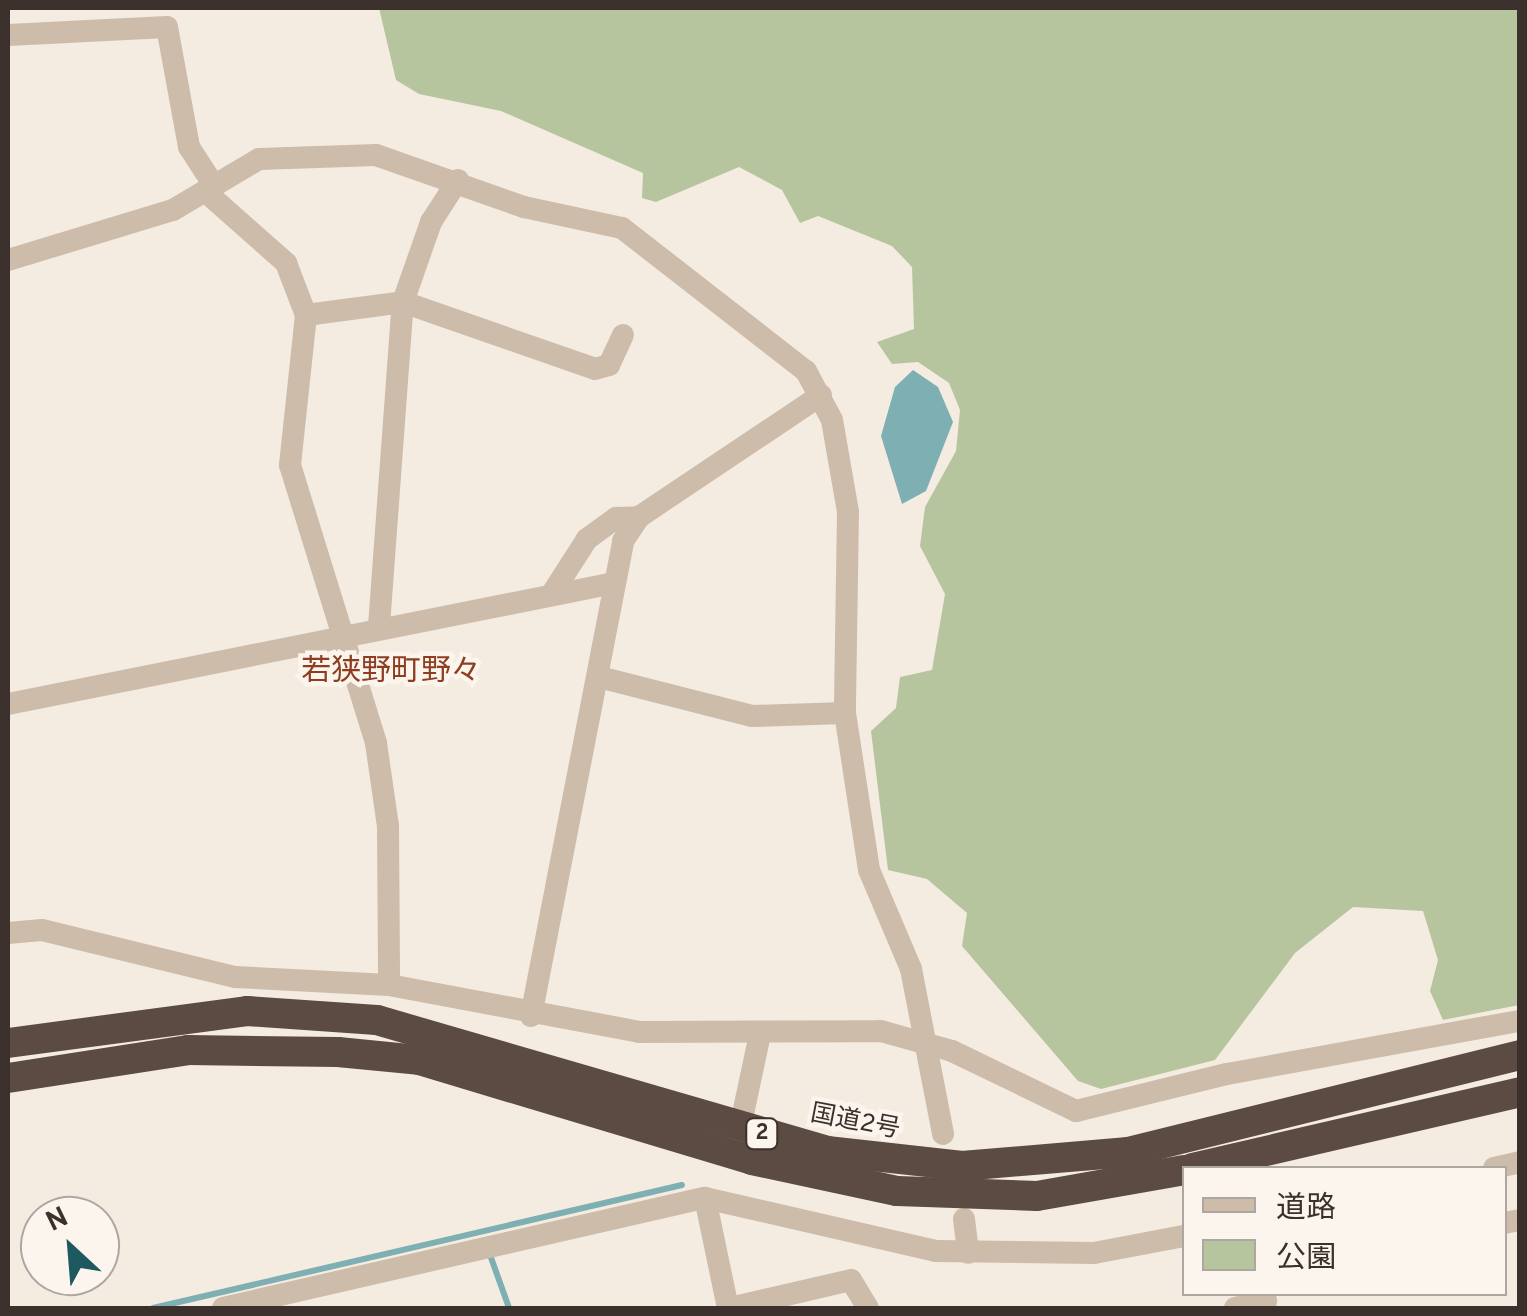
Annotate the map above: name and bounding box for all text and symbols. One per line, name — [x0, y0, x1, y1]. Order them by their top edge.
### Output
district label: 若狭野町野々 — [301, 655, 481, 691]
street label: 国道2号 — [808, 1100, 902, 1146]
road number: 2 — [744, 1117, 780, 1151]
legend — [1182, 1166, 1507, 1296]
text: 道路 — [1276, 1191, 1336, 1228]
north arrow — [20, 1196, 120, 1296]
text: N — [41, 1200, 75, 1241]
text: 公園 — [1276, 1241, 1336, 1278]

